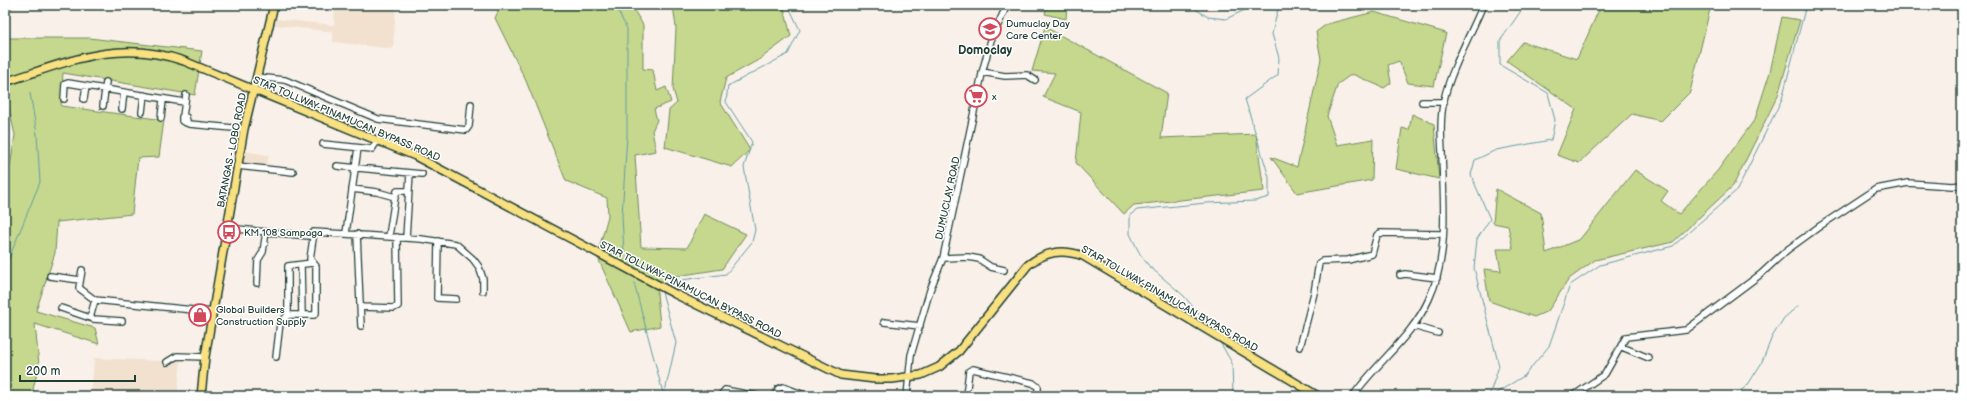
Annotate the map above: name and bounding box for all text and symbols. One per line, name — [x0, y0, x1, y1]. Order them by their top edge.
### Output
school or university icon: Dumuclay Day Care Center — [977, 16, 1003, 42]
place label: Dumuclay Day Care Center — [1006, 18, 1070, 42]
district label: Domoclay — [958, 43, 1013, 58]
street label: STAR TOLLWAY-PINAMUCAN BYPASS ROAD — [251, 74, 442, 164]
supermarket icon: x — [963, 83, 989, 109]
place label: x — [992, 91, 997, 103]
street label: BATANGAS - LOBO ROAD — [215, 92, 249, 208]
street label: DUMUCLAY ROAD — [933, 155, 963, 241]
bus stop icon: KM 108 Sampaga — [216, 219, 242, 245]
place label: KM 108 Sampaga — [244, 227, 323, 239]
street label: STAR TOLLWAY-PINAMUCAN BYPASS ROAD — [598, 239, 783, 341]
street label: STAR TOLLWAY-PINAMUCAN BYPASS ROAD — [1079, 243, 1260, 355]
shop icon: Global Builders Construction Supply — [187, 302, 213, 328]
place label: Global Builders Construction Supply — [216, 304, 307, 328]
scale bar — [20, 357, 135, 383]
text: 200 m — [26, 364, 60, 379]

